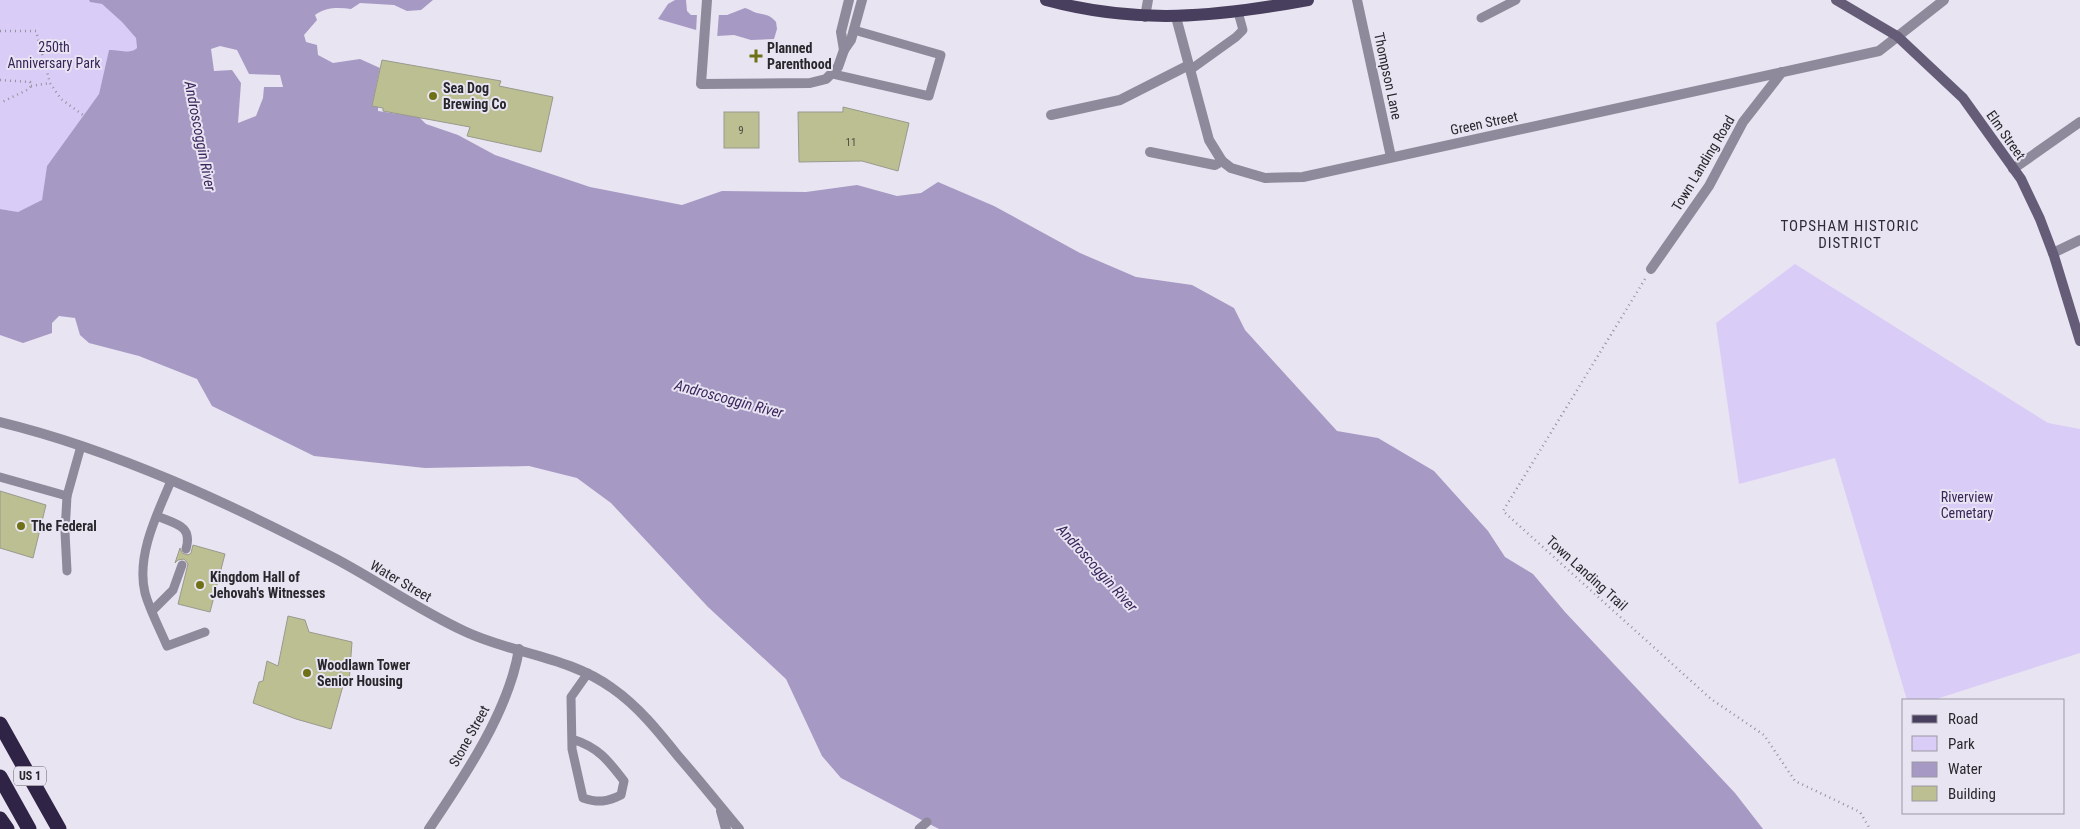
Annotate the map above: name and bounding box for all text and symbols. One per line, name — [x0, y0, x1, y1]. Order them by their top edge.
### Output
street label: Thompson Lane — [1371, 31, 1405, 121]
park label: 250th Anniversary Park — [7, 39, 101, 71]
place label: Planned Parenthood — [767, 40, 832, 72]
marker: Planned Parenthood — [749, 49, 763, 63]
water label: Androscoggin River — [180, 79, 220, 193]
place label: Sea Dog Brewing Co — [443, 80, 507, 112]
marker: Sea Dog Brewing Co — [427, 90, 439, 102]
street label: Elm Street — [1983, 107, 2029, 163]
street label: Green Street — [1449, 108, 1519, 138]
street label: Town Landing Road — [1668, 113, 1738, 213]
house number: 9 — [738, 124, 744, 137]
house number: 11 — [846, 136, 856, 149]
district label: TOPSHAM HISTORIC DISTRICT — [1780, 217, 1920, 252]
water label: Androscoggin River — [672, 376, 786, 422]
park label: Riverview Cemetary — [1941, 489, 1994, 521]
place label: The Federal — [31, 518, 97, 534]
marker: The Federal — [15, 520, 27, 532]
water label: Androscoggin River — [1052, 520, 1141, 616]
street label: Town Landing Trail — [1543, 532, 1631, 614]
street label: Water Street — [367, 557, 435, 605]
place label: Kingdom Hall of Jehovah's Witnesses — [210, 569, 325, 601]
marker: Kingdom Hall of Jehovah's Witnesses — [194, 579, 206, 591]
place label: Woodlawn Tower Senior Housing — [317, 657, 411, 689]
marker: Woodlawn Tower Senior Housing — [301, 667, 313, 679]
legend — [1902, 699, 2065, 814]
street label: Stone Street — [446, 703, 492, 769]
text: Road — [1948, 710, 1978, 728]
text: Park — [1948, 735, 1975, 753]
text: Water — [1948, 760, 1983, 778]
road number: US 1 — [14, 766, 46, 786]
text: Building — [1948, 785, 1996, 803]

